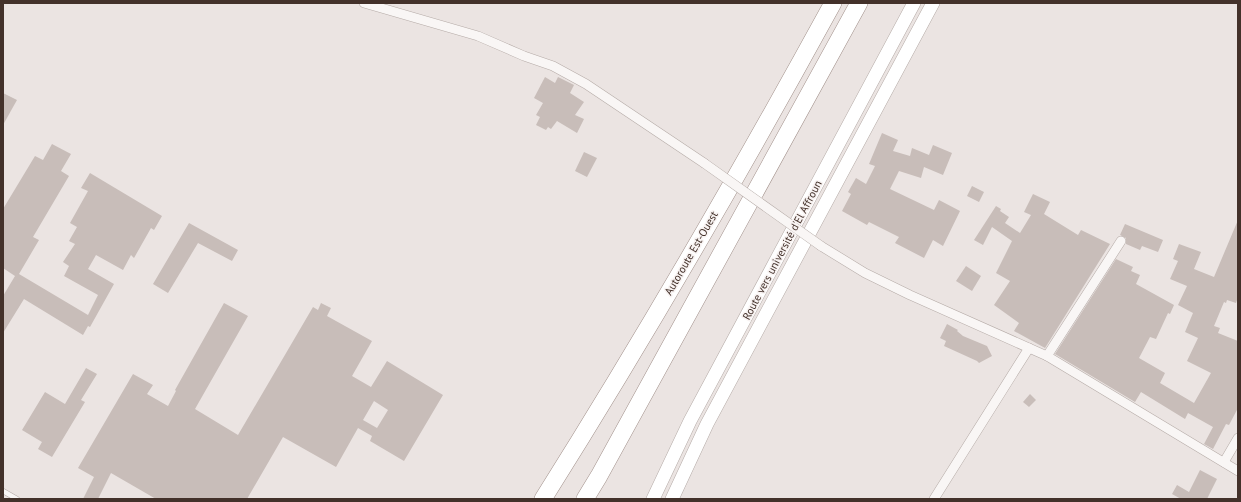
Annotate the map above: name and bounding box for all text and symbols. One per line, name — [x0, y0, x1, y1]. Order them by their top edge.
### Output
street label: Route vers université d'El Affroun — [739, 178, 825, 322]
street label: Autoroute Est-Ouest — [661, 208, 721, 298]

